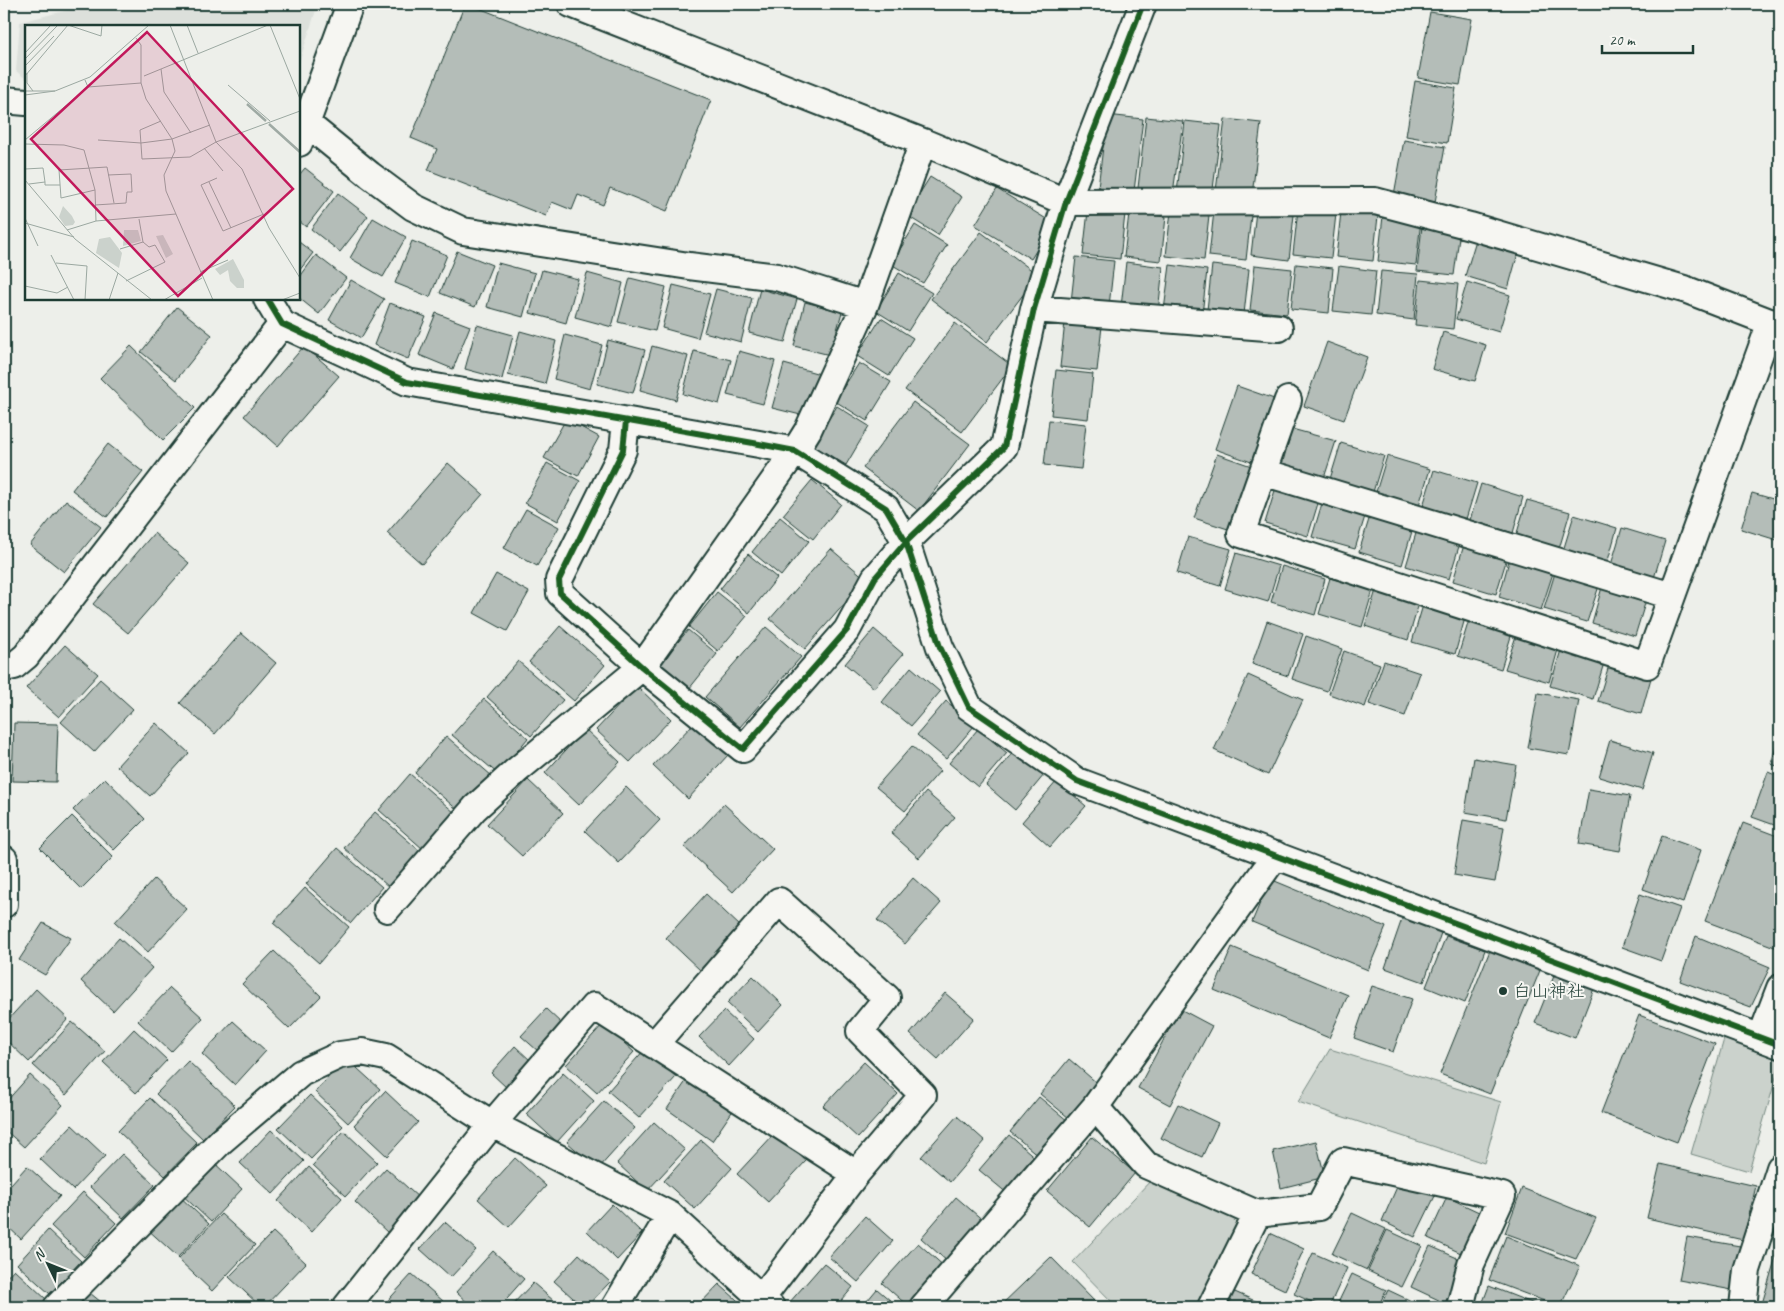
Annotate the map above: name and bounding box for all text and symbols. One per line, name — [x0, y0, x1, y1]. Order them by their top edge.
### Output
scale bar — [1602, 22, 1693, 54]
inset map — [25, 25, 300, 300]
text: 20 m — [1609, 31, 1636, 50]
place label: 白山神社 — [1513, 980, 1585, 1002]
marker: 白山神社 — [1497, 985, 1509, 997]
north arrow — [22, 1238, 72, 1288]
text: N — [30, 1245, 50, 1264]

